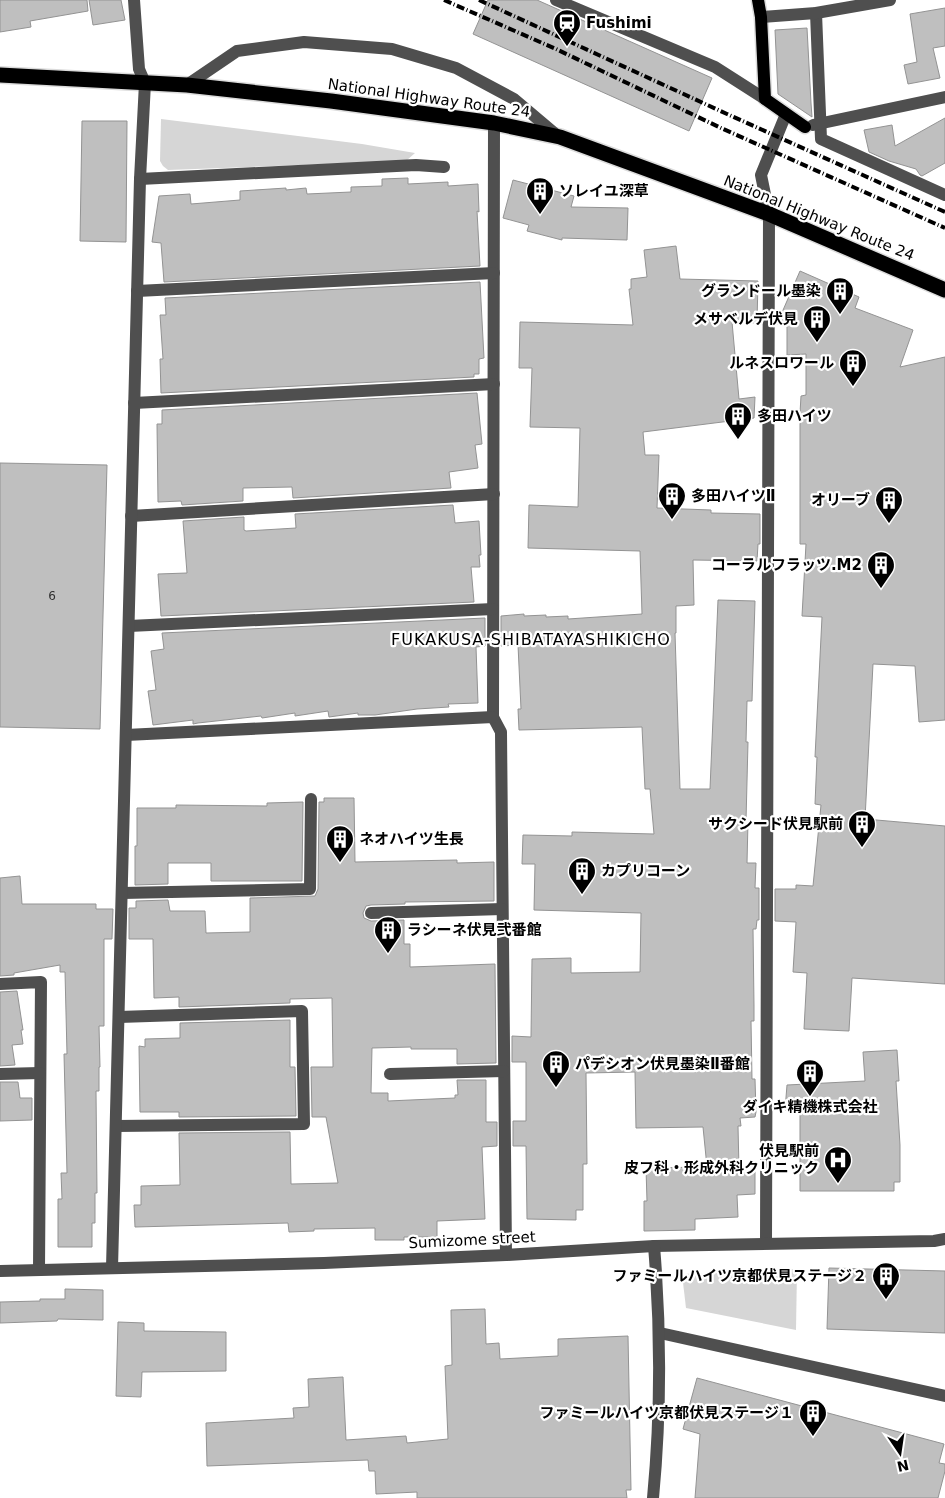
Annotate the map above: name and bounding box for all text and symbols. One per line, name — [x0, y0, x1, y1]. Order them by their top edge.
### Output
station icon: Fushimi — [552, 8, 582, 47]
place label: Fushimi — [586, 14, 652, 32]
street label: National Highway Route 24 — [327, 75, 531, 121]
street label: National Highway Route 24 — [721, 171, 917, 265]
building icon: ソレイユ深草 — [525, 176, 555, 215]
place label: ソレイユ深草 — [559, 182, 649, 200]
building icon: グランドール墨染 — [825, 276, 855, 315]
place label: グランドール墨染 — [701, 282, 821, 300]
building icon: メサベルデ伏見 — [802, 304, 832, 343]
place label: メサベルデ伏見 — [693, 310, 798, 328]
building icon: ルネスロワール — [838, 348, 868, 387]
place label: ルネスロワール — [729, 354, 834, 372]
building icon: 多田ハイツ — [723, 401, 753, 440]
place label: 多田ハイツ — [757, 407, 832, 425]
building icon: 多田ハイツⅡ — [657, 481, 687, 520]
building icon: オリーブ — [874, 485, 904, 524]
place label: 多田ハイツⅡ — [691, 487, 776, 505]
place label: オリーブ — [811, 491, 870, 509]
building icon: コーラルフラッツ.M2 — [866, 550, 896, 589]
place label: コーラルフラッツ.M2 — [711, 556, 862, 574]
house number: 6 — [48, 589, 56, 603]
district label: FUKAKUSA-SHIBATAYASHIKICHO — [391, 630, 671, 649]
building icon: サクシード伏見駅前 — [847, 809, 877, 848]
place label: サクシード伏見駅前 — [708, 815, 843, 833]
building icon: ネオハイツ生長 — [325, 824, 355, 863]
place label: ネオハイツ生長 — [359, 830, 464, 848]
building icon: カプリコーン — [567, 856, 597, 895]
place label: カプリコーン — [601, 862, 690, 880]
building icon: ラシーネ伏見弐番館 — [373, 915, 403, 954]
place label: ラシーネ伏見弐番館 — [407, 921, 542, 939]
building icon: パデシオン伏見墨染Ⅱ番館 — [541, 1049, 571, 1088]
place label: パデシオン伏見墨染Ⅱ番館 — [575, 1055, 750, 1073]
building icon: ダイキ精機株式会社 — [795, 1058, 825, 1097]
place label: ダイキ精機株式会社 — [742, 1098, 878, 1116]
place label: 伏見駅前 皮フ科・形成外科クリニック — [624, 1142, 819, 1177]
hospital icon: 伏見駅前 皮フ科・形成外科クリニック — [823, 1145, 853, 1184]
street label: Sumizome street — [408, 1228, 536, 1252]
building icon: ファミールハイツ京都伏見ステージ２ — [871, 1261, 901, 1300]
place label: ファミールハイツ京都伏見ステージ２ — [613, 1267, 867, 1285]
building icon: ファミールハイツ京都伏見ステージ１ — [798, 1398, 828, 1437]
place label: ファミールハイツ京都伏見ステージ１ — [540, 1404, 794, 1422]
north arrow — [875, 1428, 925, 1478]
text: N — [895, 1457, 910, 1475]

